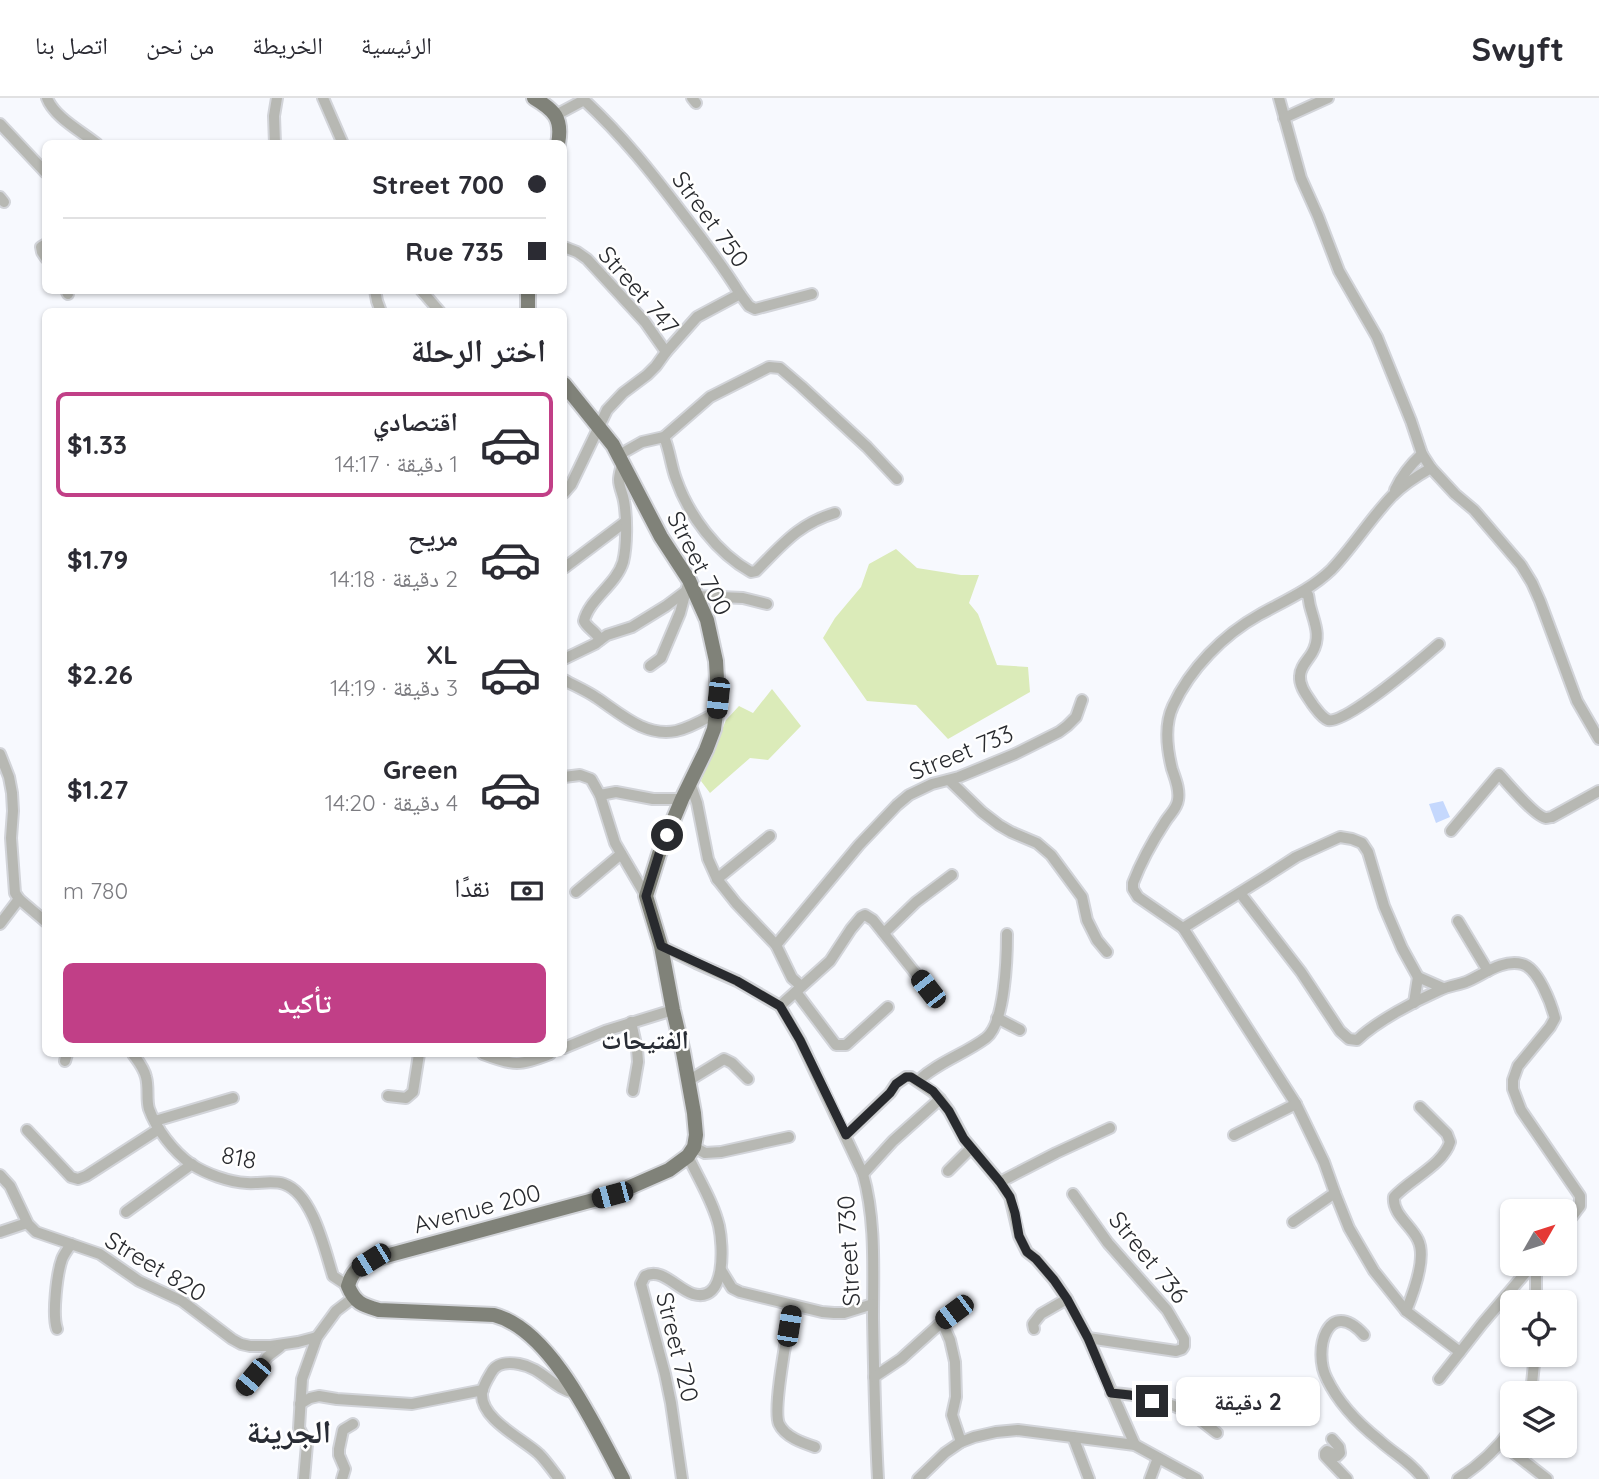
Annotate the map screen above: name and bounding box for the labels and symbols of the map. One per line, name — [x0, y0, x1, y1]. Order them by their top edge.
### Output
street label: Street 750 — [666, 165, 756, 273]
street label: Street 747 — [592, 239, 686, 341]
street label: Street 700 — [661, 506, 739, 620]
car — [706, 676, 731, 720]
street label: Street 733 — [905, 718, 1017, 786]
route start — [651, 819, 683, 851]
car — [907, 966, 950, 1012]
district label: الفتيحات — [601, 1023, 689, 1056]
street label: 818 — [219, 1139, 259, 1175]
street label: Avenue 200 — [410, 1177, 544, 1239]
car — [589, 1179, 636, 1211]
street label: Street 730 — [830, 1195, 866, 1307]
north arrow — [1500, 1199, 1577, 1276]
street label: Street 736 — [1103, 1205, 1195, 1309]
street label: Street 820 — [100, 1224, 212, 1308]
car — [348, 1240, 395, 1280]
street label: Street 720 — [650, 1289, 706, 1405]
car — [931, 1291, 978, 1333]
car — [776, 1304, 803, 1348]
car — [232, 1354, 275, 1400]
callout: 2 دقيقة — [1176, 1376, 1320, 1426]
route end — [1136, 1385, 1168, 1417]
district label: الجرينة — [247, 1411, 331, 1451]

